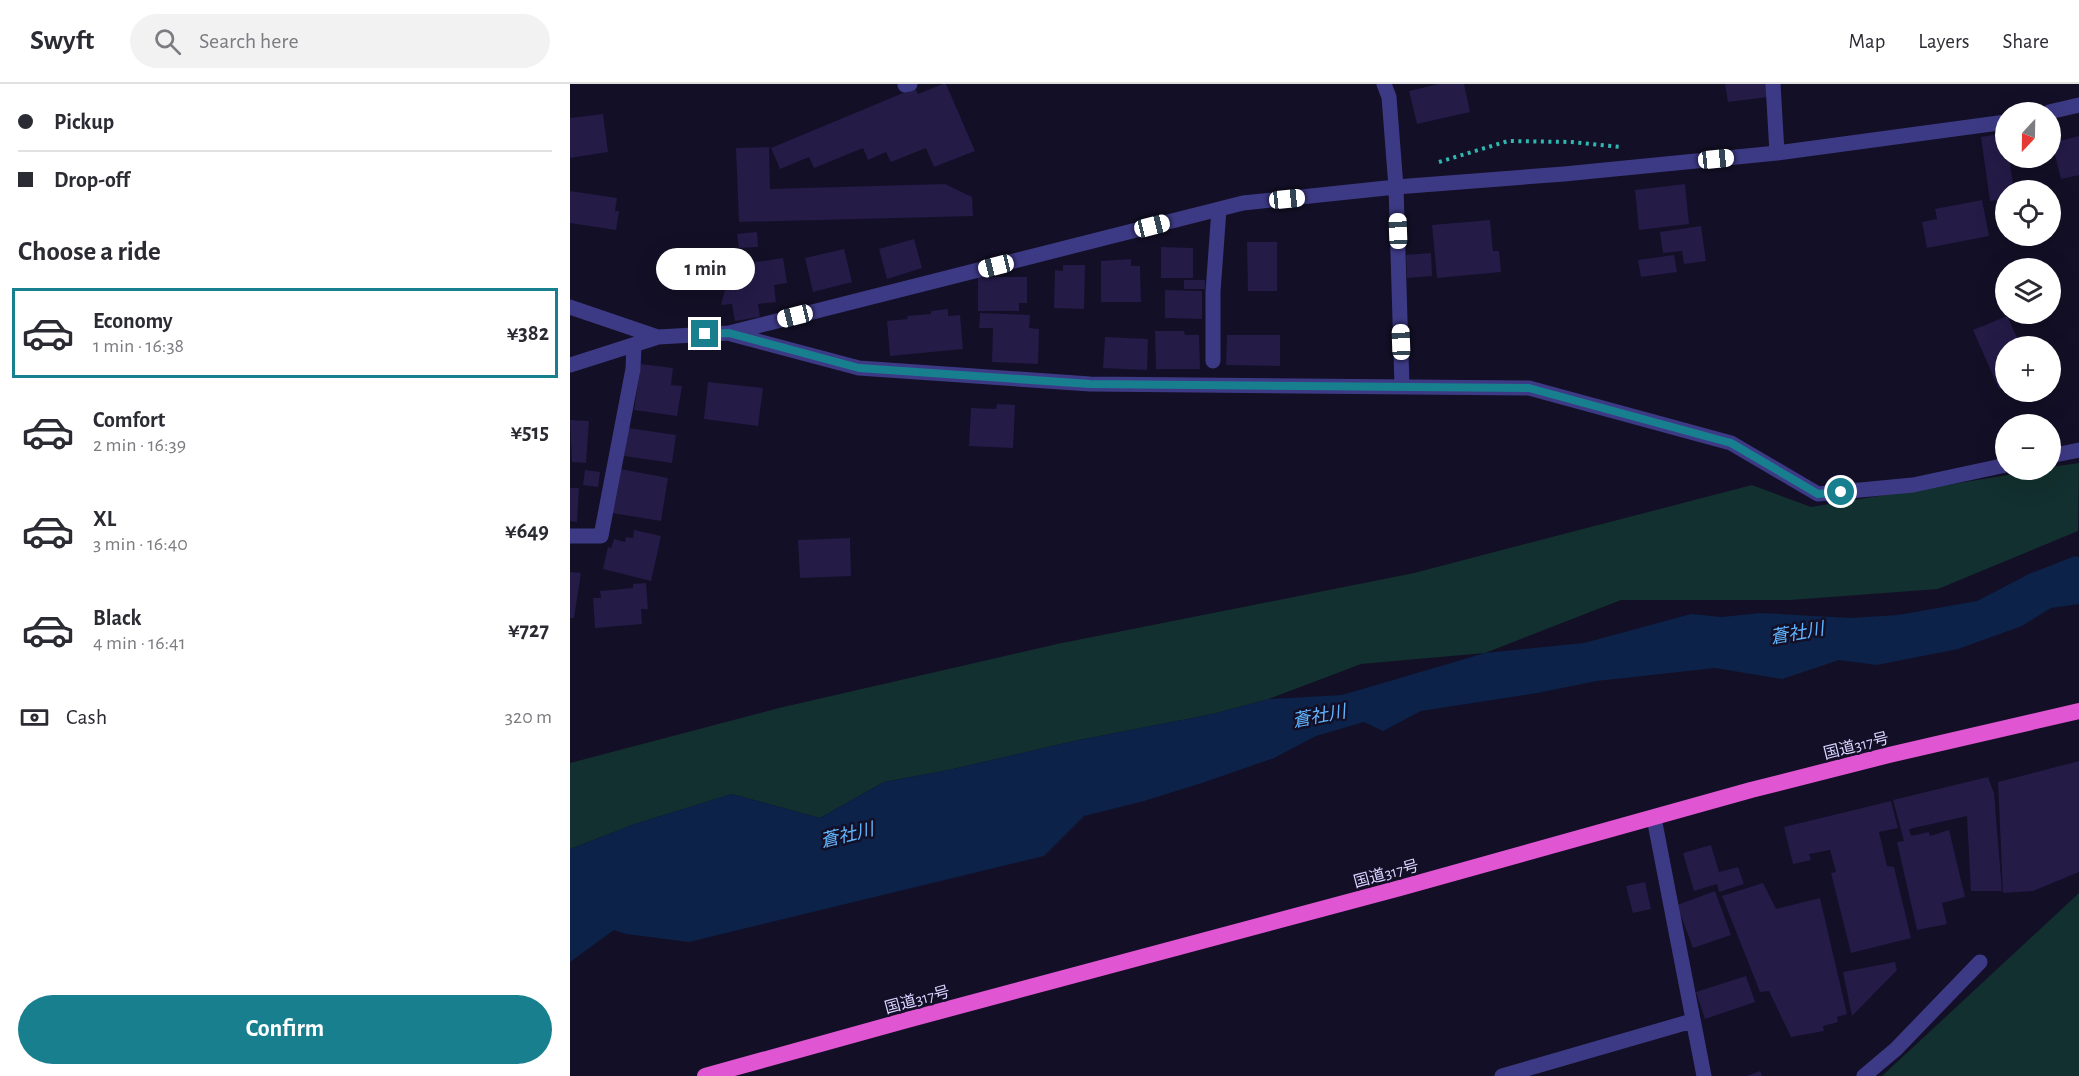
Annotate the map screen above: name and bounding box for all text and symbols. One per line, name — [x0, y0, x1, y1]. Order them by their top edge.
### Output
search box — [130, 14, 550, 68]
icon: search — [151, 25, 184, 58]
text: Swyft — [30, 27, 94, 55]
text: Search here — [199, 30, 299, 52]
text: Map — [1849, 31, 1885, 52]
text: Layers — [1918, 31, 1969, 52]
text: Share — [2002, 31, 2049, 52]
north arrow — [1995, 102, 2061, 168]
map controls — [1995, 102, 2061, 480]
text: Pickup — [54, 111, 114, 133]
car — [1697, 148, 1735, 170]
text: Drop-off — [54, 169, 130, 191]
button: locate — [1995, 180, 2061, 246]
car — [1268, 188, 1306, 210]
car — [1132, 213, 1172, 239]
car — [1388, 213, 1408, 249]
text: Choose a ride — [18, 238, 161, 265]
callout: 1 min — [656, 247, 754, 289]
car — [976, 253, 1016, 279]
button: layers — [1995, 258, 2061, 324]
text: 1 min — [684, 259, 727, 279]
car — [775, 303, 815, 329]
icon: car — [21, 306, 75, 360]
text: Economy — [93, 310, 173, 332]
route end — [691, 320, 718, 347]
text: ¥382 — [507, 322, 549, 344]
car — [1391, 324, 1411, 360]
text: 1 min · 16:38 — [93, 336, 184, 356]
button: + — [1995, 336, 2061, 402]
icon: car — [21, 405, 75, 459]
text: Comfort — [93, 409, 165, 431]
button: − — [1995, 414, 2061, 480]
text: ¥515 — [510, 421, 549, 443]
text: 2 min · 16:39 — [93, 435, 186, 455]
route start — [1827, 478, 1854, 505]
icon: car — [21, 504, 75, 558]
text: XL — [93, 508, 116, 530]
text: ¥649 — [505, 520, 549, 542]
text: 3 min · 16:40 — [93, 534, 188, 554]
icon: car — [21, 603, 75, 657]
text: Black — [93, 607, 141, 629]
water label: 蒼社川 — [1769, 618, 1827, 648]
text: ¥727 — [508, 619, 549, 641]
text: 4 min · 16:41 — [93, 633, 186, 653]
icon: cash — [18, 701, 51, 734]
water label: 蒼社川 — [1291, 701, 1349, 731]
text: Cash — [66, 706, 107, 728]
text: 320 m — [505, 707, 552, 727]
street label: 国道317号 — [1822, 729, 1891, 762]
water label: 蒼社川 — [818, 818, 878, 851]
street label: 国道317号 — [1352, 857, 1421, 890]
street label: 国道317号 — [883, 983, 952, 1016]
button: Confirm — [18, 995, 552, 1064]

